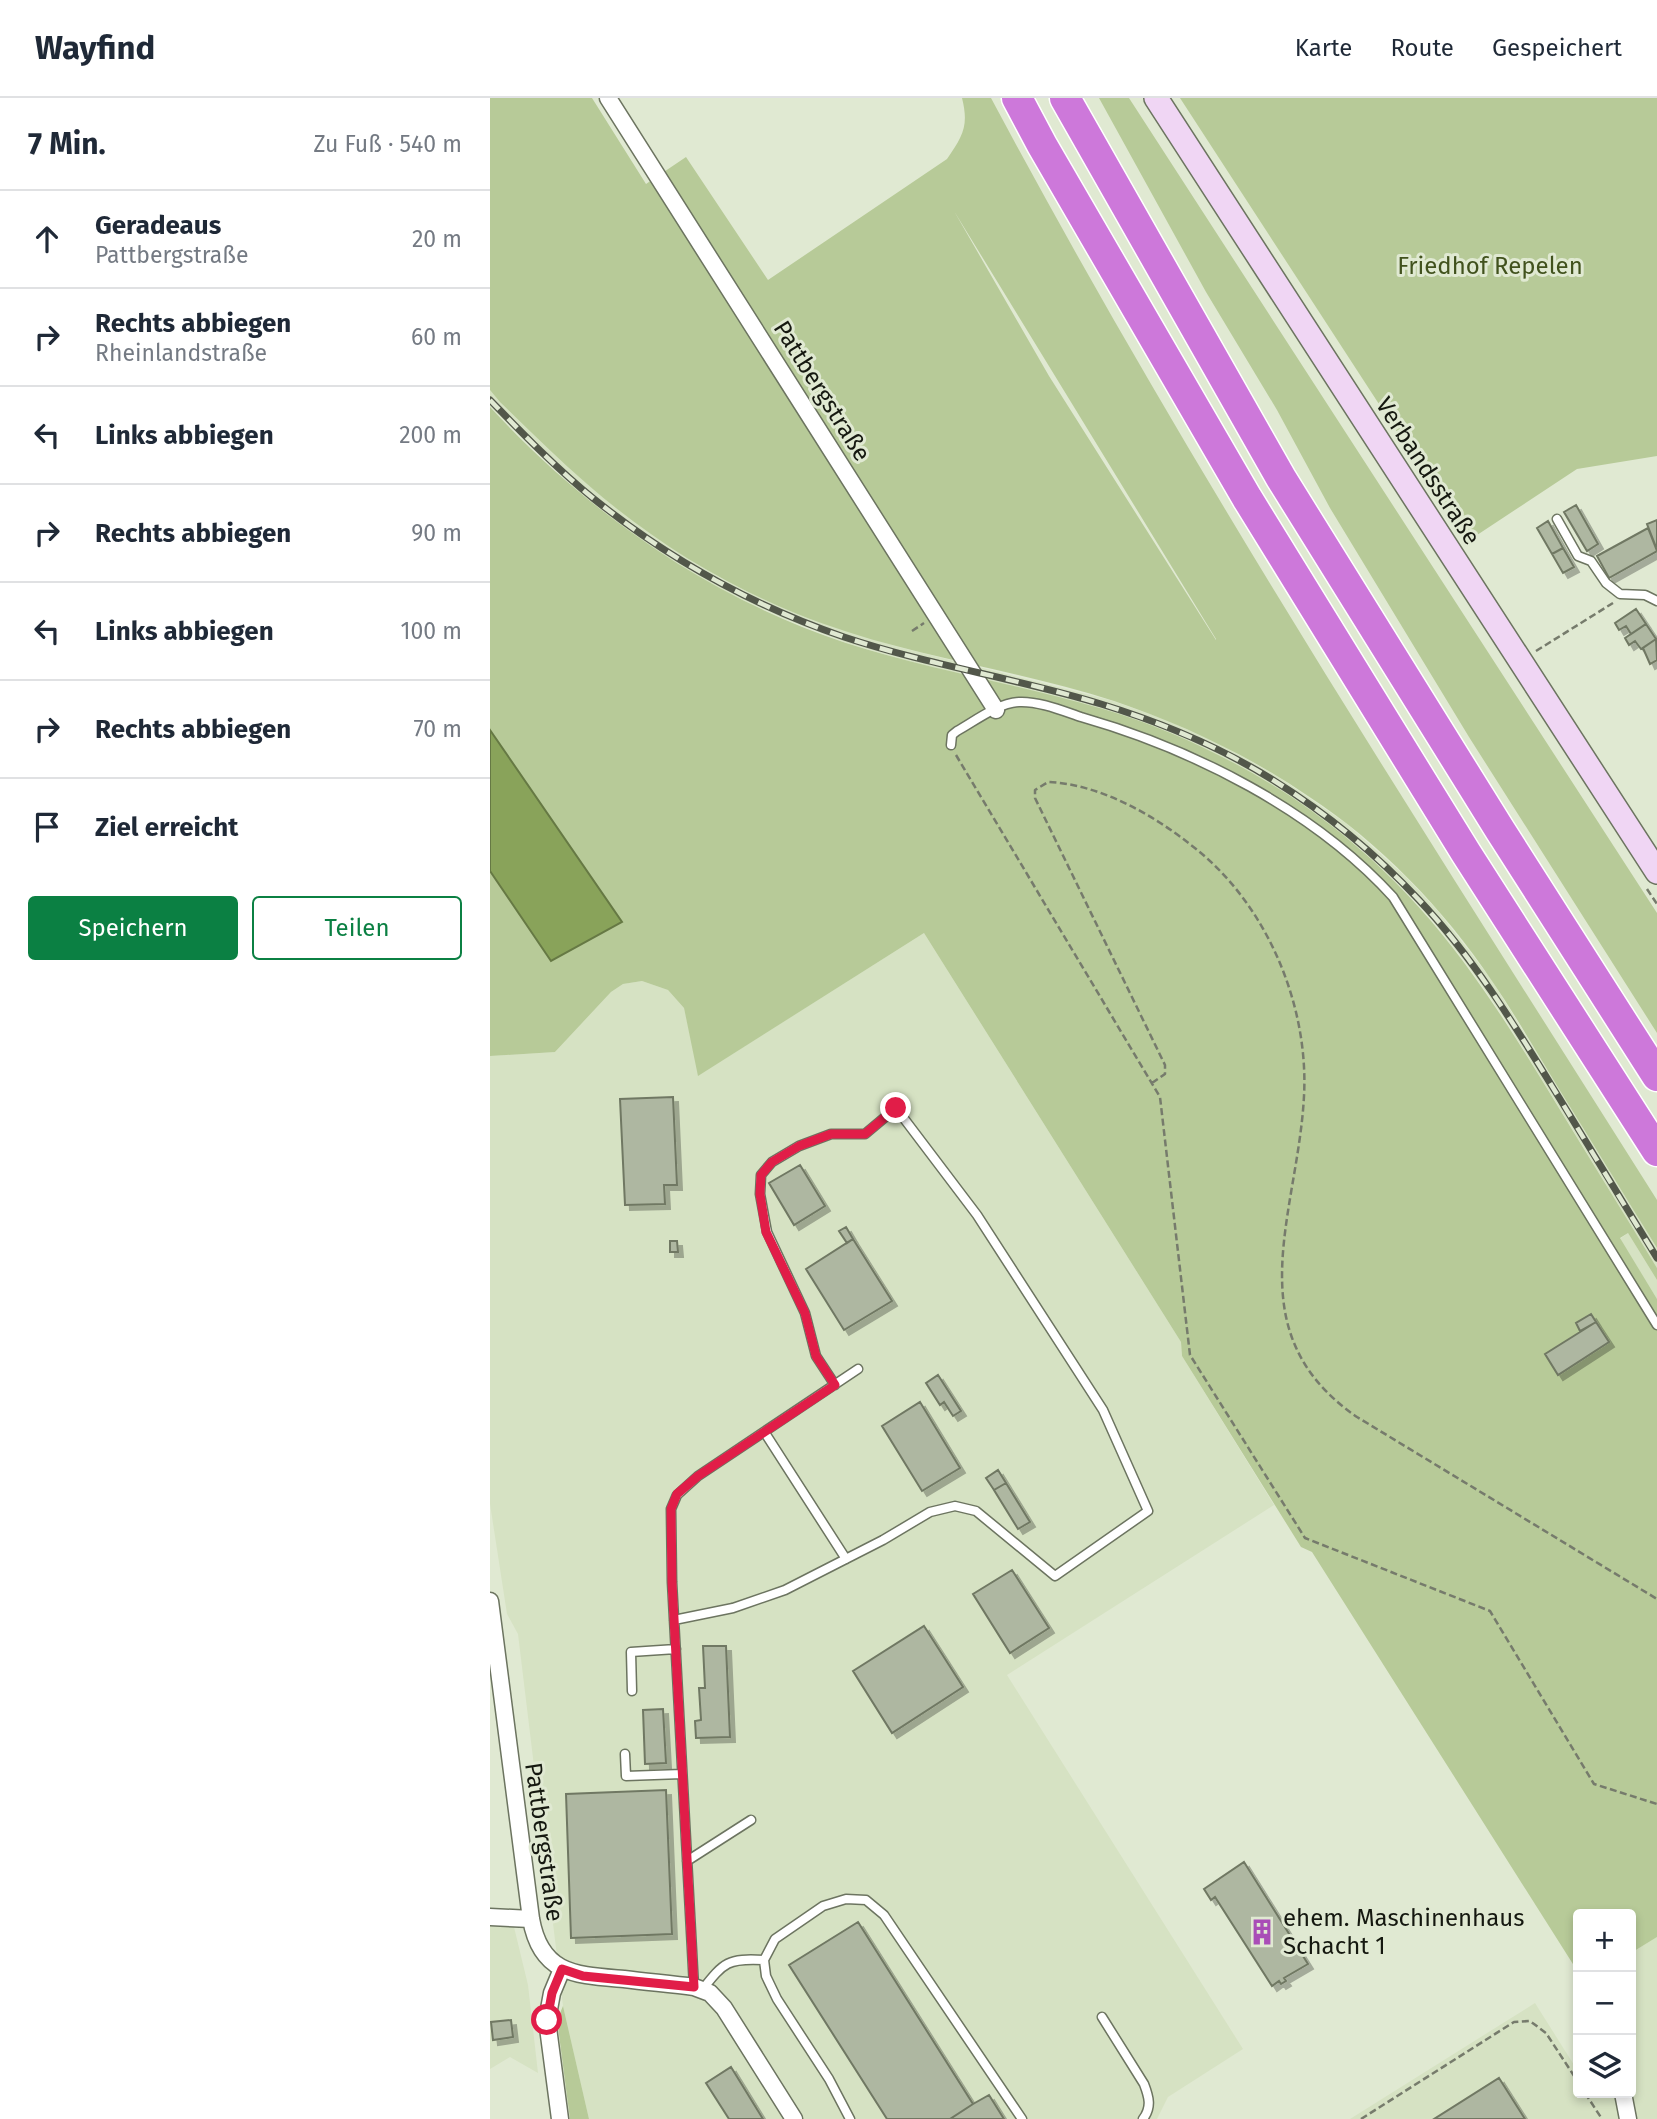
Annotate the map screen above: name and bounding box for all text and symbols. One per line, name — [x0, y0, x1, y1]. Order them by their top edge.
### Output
text: Wayfind — [35, 28, 155, 68]
text: Karte — [1295, 34, 1352, 62]
text: Route — [1390, 34, 1454, 62]
text: Gespeichert — [1492, 34, 1622, 62]
text: 7 Min. — [28, 126, 106, 162]
text: Zu Fuß · 540 m — [313, 130, 462, 158]
text: Geradeaus — [95, 210, 221, 241]
icon: ahead — [28, 220, 66, 258]
text: 20 m — [412, 225, 462, 253]
text: Pattbergstraße — [95, 241, 249, 269]
park label: Friedhof Repelen — [1397, 252, 1583, 280]
text: Rechts abbiegen — [95, 308, 291, 339]
street label: Pattbergstraße — [768, 316, 876, 466]
icon: right — [28, 318, 66, 356]
text: 60 m — [411, 323, 462, 351]
text: Rheinlandstraße — [95, 339, 267, 367]
street label: Verbandsstraße — [1370, 392, 1486, 550]
icon: left — [28, 416, 66, 454]
text: Links abbiegen — [95, 420, 274, 451]
text: 200 m — [399, 421, 462, 449]
icon: right — [28, 514, 66, 552]
text: Rechts abbiegen — [95, 518, 291, 549]
text: 90 m — [411, 519, 462, 547]
icon: left — [28, 612, 66, 650]
text: Links abbiegen — [95, 616, 274, 647]
text: 100 m — [401, 617, 462, 645]
icon: right — [28, 710, 66, 748]
text: Rechts abbiegen — [95, 714, 291, 745]
text: 70 m — [413, 715, 462, 743]
icon: arrive — [28, 808, 66, 846]
text: Ziel erreicht — [95, 812, 238, 843]
button: Speichern — [28, 896, 238, 960]
button: Teilen — [252, 896, 462, 960]
route end — [880, 1092, 911, 1123]
street label: Pattbergstraße — [519, 1761, 569, 1923]
place label: ehem. Maschinenhaus Schacht 1 — [1283, 1904, 1524, 1960]
map controls — [1573, 1909, 1636, 2098]
button: + — [1573, 1909, 1636, 1972]
building icon: ehem. Maschinenhaus Schacht 1 — [1247, 1917, 1277, 1947]
button: − — [1573, 1972, 1636, 2035]
route start — [531, 2004, 562, 2035]
button: layers — [1573, 2035, 1636, 2098]

